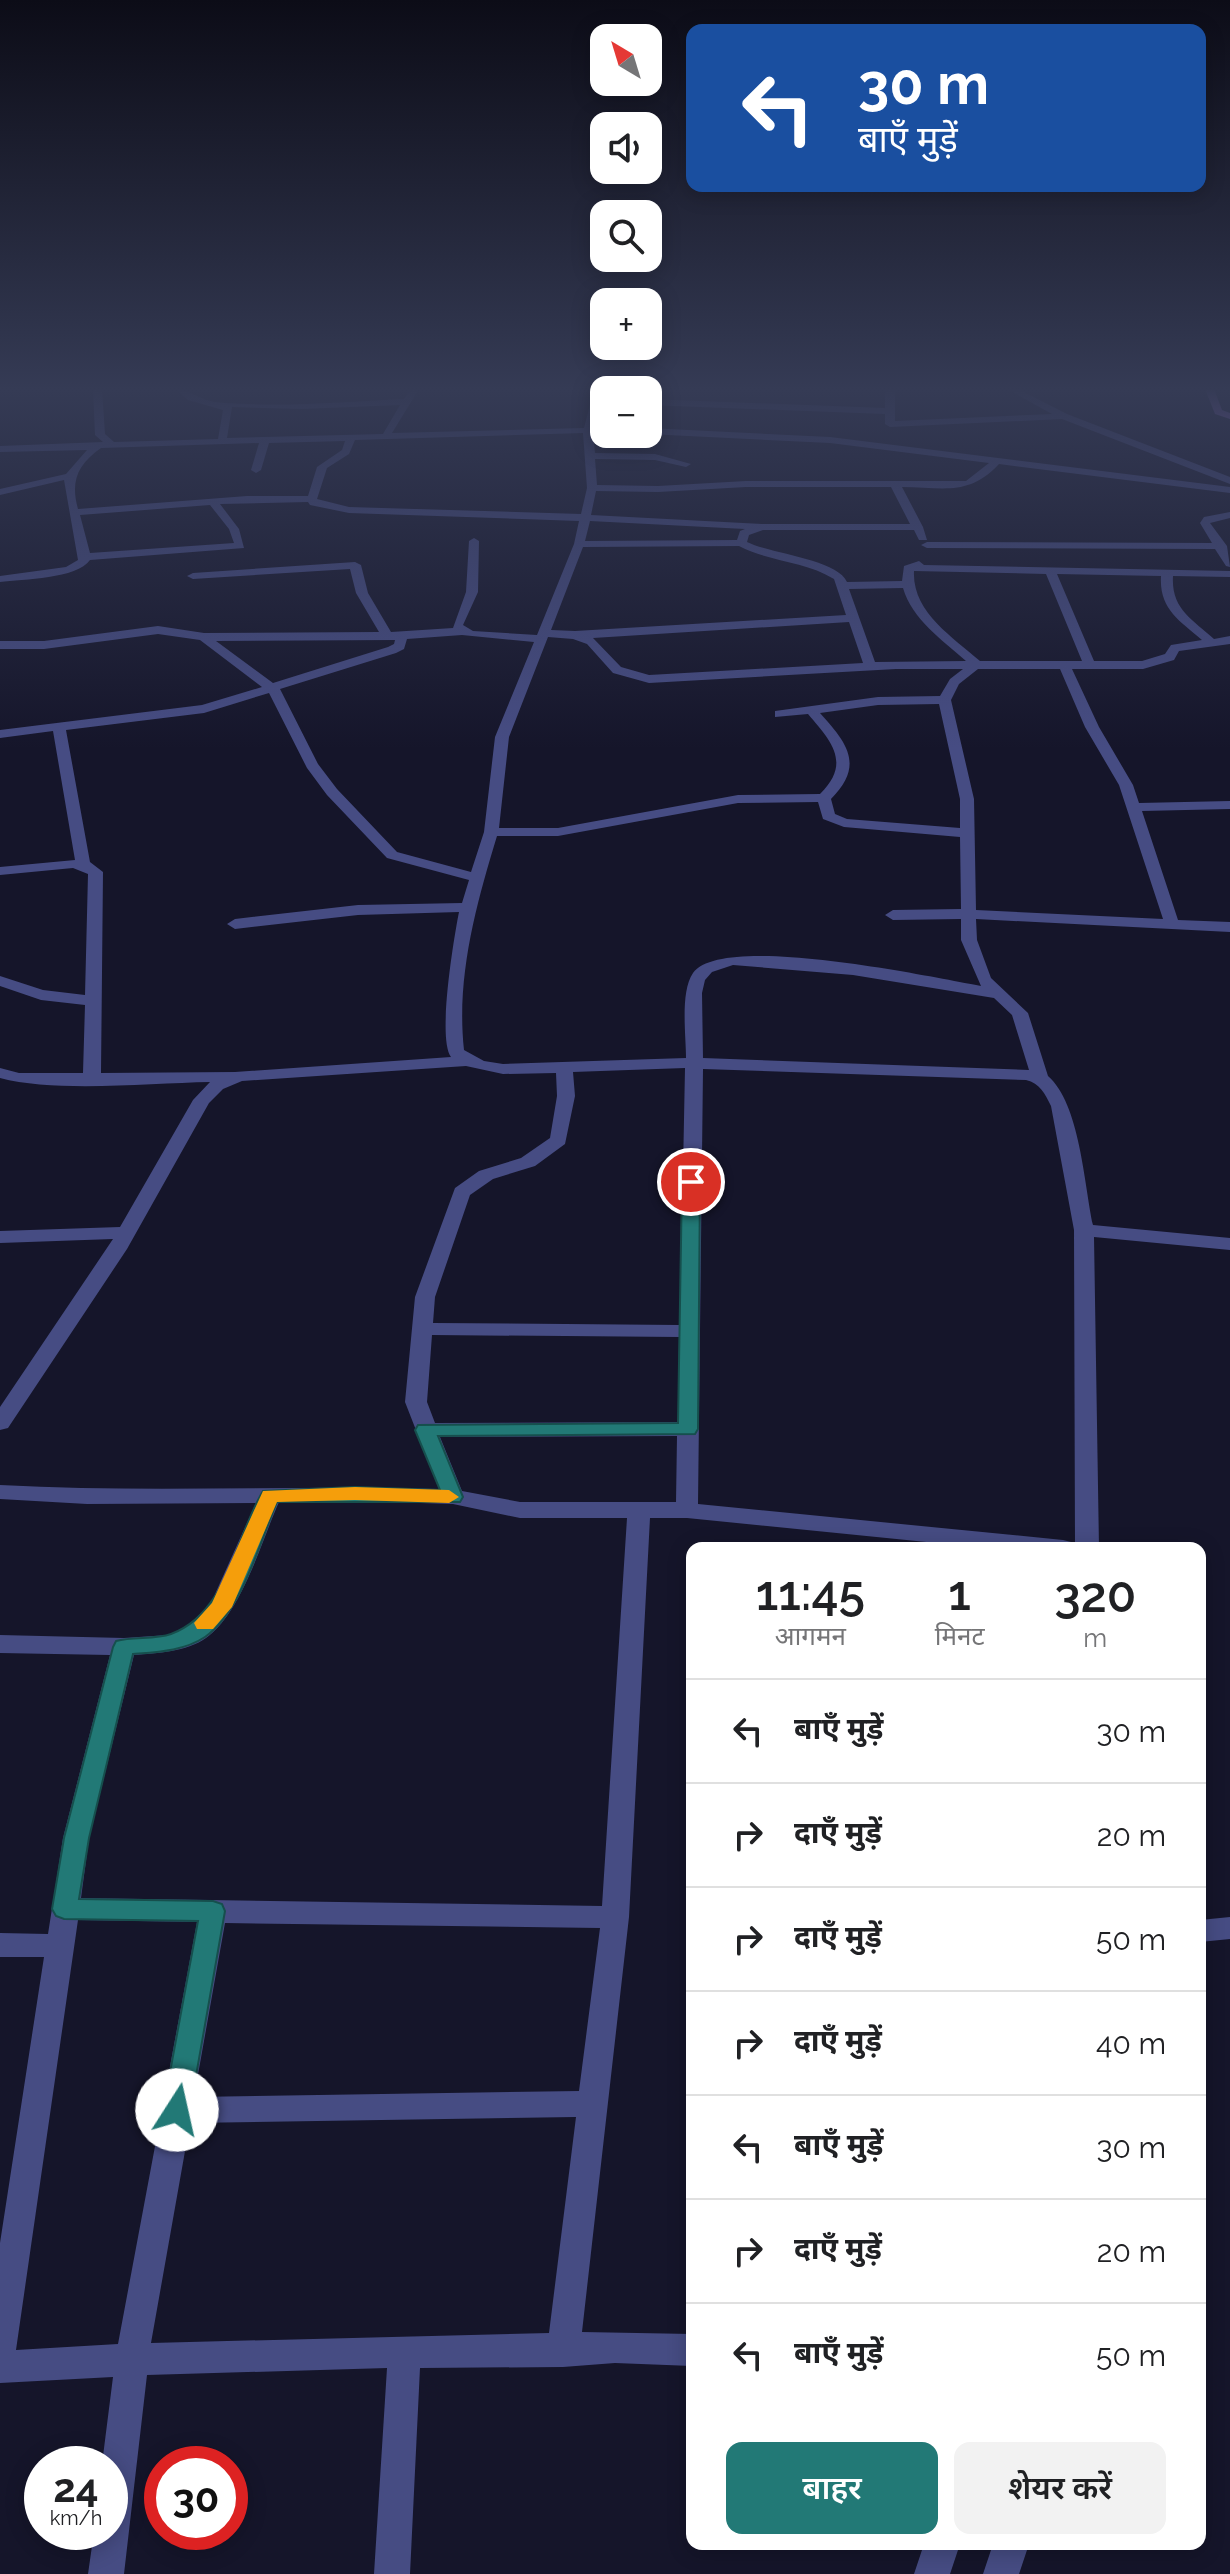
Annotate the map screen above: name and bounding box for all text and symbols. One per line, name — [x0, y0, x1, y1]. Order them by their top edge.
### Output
north arrow — [590, 24, 662, 96]
map controls — [590, 24, 662, 448]
text: 30 m — [858, 51, 989, 117]
icon: left — [726, 56, 830, 160]
button: sound — [590, 112, 662, 184]
text: बाएँ मुड़ें — [858, 118, 958, 160]
button: search — [590, 200, 662, 272]
button: + — [590, 288, 662, 360]
button: − — [590, 376, 662, 448]
pin — [657, 1148, 725, 1216]
icon: arrive — [669, 1160, 713, 1204]
text: 11:45 — [756, 1565, 865, 1621]
text: 1 — [948, 1565, 971, 1621]
text: 320 — [1054, 1567, 1136, 1623]
text: आगमन — [775, 1621, 846, 1651]
text: मिनट — [935, 1621, 985, 1651]
text: m — [1083, 1623, 1107, 1653]
icon: left — [726, 1709, 770, 1753]
text: बाएँ मुड़ें — [794, 1711, 883, 1746]
text: 30 m — [1096, 1714, 1166, 1749]
icon: right — [726, 1813, 770, 1857]
text: दाएँ मुड़ें — [794, 1815, 882, 1850]
text: 20 m — [1097, 1818, 1166, 1853]
icon: right — [726, 1917, 770, 1961]
text: दाएँ मुड़ें — [794, 1919, 882, 1954]
text: 50 m — [1096, 1922, 1166, 1957]
icon: right — [726, 2021, 770, 2065]
text: दाएँ मुड़ें — [794, 2023, 882, 2058]
text: 40 m — [1096, 2026, 1166, 2061]
position arrow — [135, 2068, 219, 2152]
icon: left — [726, 2125, 770, 2169]
text: बाएँ मुड़ें — [794, 2127, 883, 2162]
text: 30 m — [1096, 2130, 1166, 2165]
icon: right — [726, 2229, 770, 2273]
text: दाएँ मुड़ें — [794, 2231, 882, 2266]
text: 20 m — [1097, 2234, 1166, 2269]
icon: left — [726, 2333, 770, 2377]
text: बाएँ मुड़ें — [794, 2335, 883, 2370]
text: 50 m — [1096, 2338, 1166, 2373]
button: बाहर — [726, 2442, 938, 2534]
button: शेयर करें — [954, 2442, 1166, 2534]
speed limit sign: 30 — [144, 2446, 248, 2550]
text: 24 — [53, 2464, 99, 2511]
text: km/h — [50, 2506, 102, 2530]

